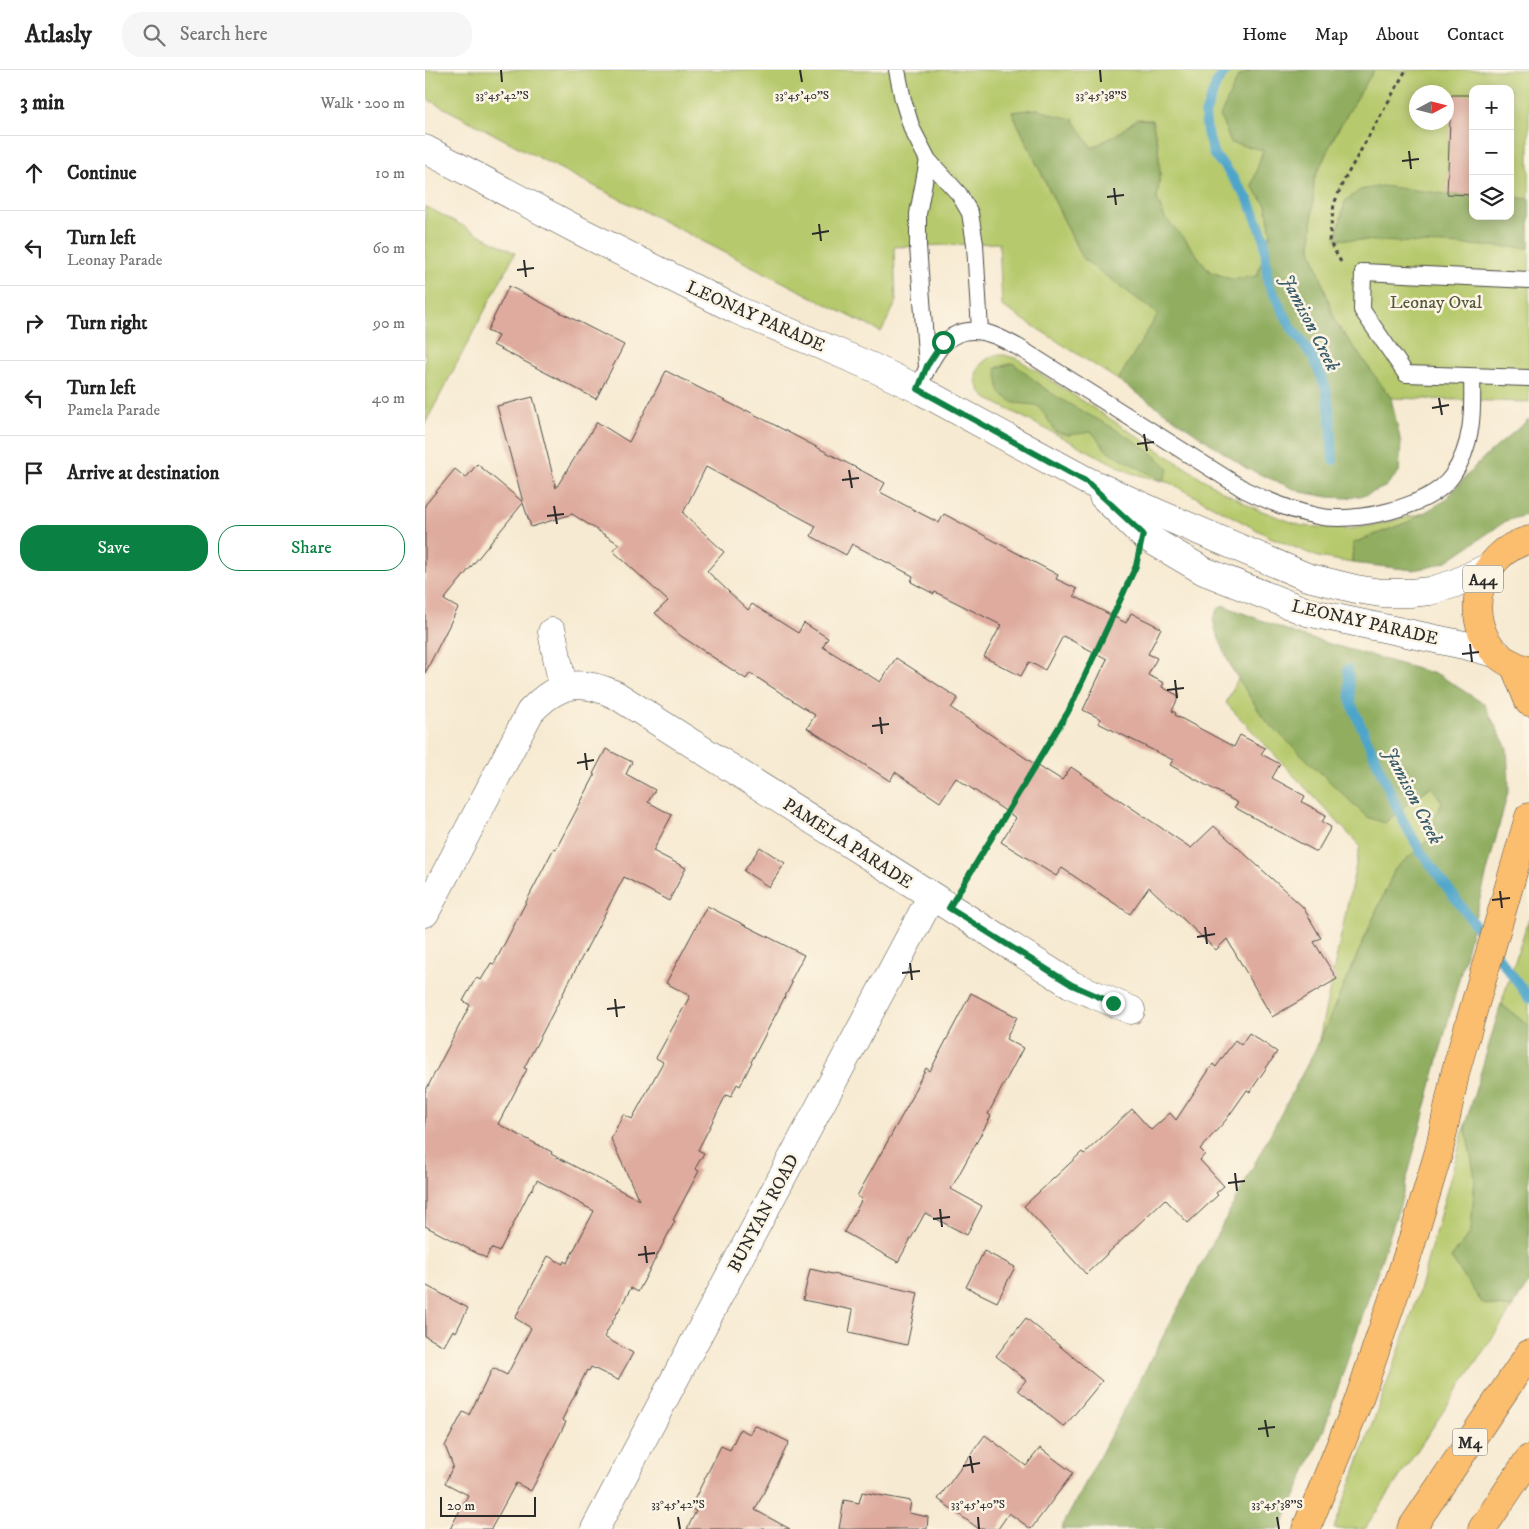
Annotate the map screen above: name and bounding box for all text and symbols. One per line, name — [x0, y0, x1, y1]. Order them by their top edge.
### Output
search box — [122, 12, 472, 57]
text: Atlasly — [25, 20, 92, 50]
icon: search — [140, 21, 168, 49]
text: Search here — [180, 23, 268, 46]
text: Home — [1242, 24, 1287, 46]
text: Map — [1315, 24, 1348, 46]
text: About — [1376, 24, 1419, 46]
text: Contact — [1447, 24, 1504, 46]
north arrow — [1409, 85, 1454, 130]
map controls — [1469, 85, 1514, 220]
button: + — [1469, 85, 1514, 130]
text: 33°45'42"S — [475, 88, 529, 103]
text: 33°45'40"S — [775, 88, 829, 103]
text: 33°45'38"S — [1075, 88, 1127, 103]
text: 3 min — [20, 90, 65, 116]
text: Walk · 200 m — [321, 93, 405, 113]
button: − — [1469, 130, 1514, 175]
icon: ahead — [20, 159, 48, 187]
text: Continue — [67, 162, 137, 185]
text: 10 m — [375, 163, 405, 183]
button: layers — [1469, 175, 1514, 220]
text: Turn left — [67, 227, 136, 250]
icon: left — [20, 234, 48, 262]
text: 60 m — [373, 238, 405, 258]
text: Leonay Parade — [67, 250, 162, 270]
water label: Jamison Creek — [1275, 270, 1344, 375]
street label: LEONAY PARADE — [683, 276, 829, 358]
park label: Leonay Oval — [1390, 292, 1483, 314]
icon: right — [20, 309, 48, 337]
text: Turn right — [67, 312, 147, 335]
text: 90 m — [373, 313, 405, 333]
route start — [932, 331, 955, 354]
text: Turn left — [67, 377, 136, 400]
icon: left — [20, 384, 48, 412]
text: 40 m — [372, 388, 405, 408]
text: Pamela Parade — [67, 400, 160, 420]
icon: arrive — [20, 459, 48, 487]
text: Arrive at destination — [67, 462, 219, 485]
button: Save — [20, 525, 208, 571]
button: Share — [218, 525, 405, 571]
road number: A44 — [1463, 566, 1503, 592]
street label: LEONAY PARADE — [1289, 595, 1440, 651]
water label: Jamison Creek — [1378, 743, 1447, 848]
street label: PAMELA PARADE — [779, 794, 917, 894]
route end — [1102, 992, 1125, 1015]
street label: BUNYAN ROAD — [724, 1151, 804, 1276]
road number: M4 — [1453, 1428, 1487, 1455]
scale bar — [440, 1494, 536, 1517]
text: 20 m — [447, 1497, 475, 1515]
text: 33°45'42"S — [651, 1497, 705, 1512]
text: 33°45'40"S — [951, 1497, 1005, 1512]
text: 33°45'38"S — [1251, 1497, 1303, 1512]

